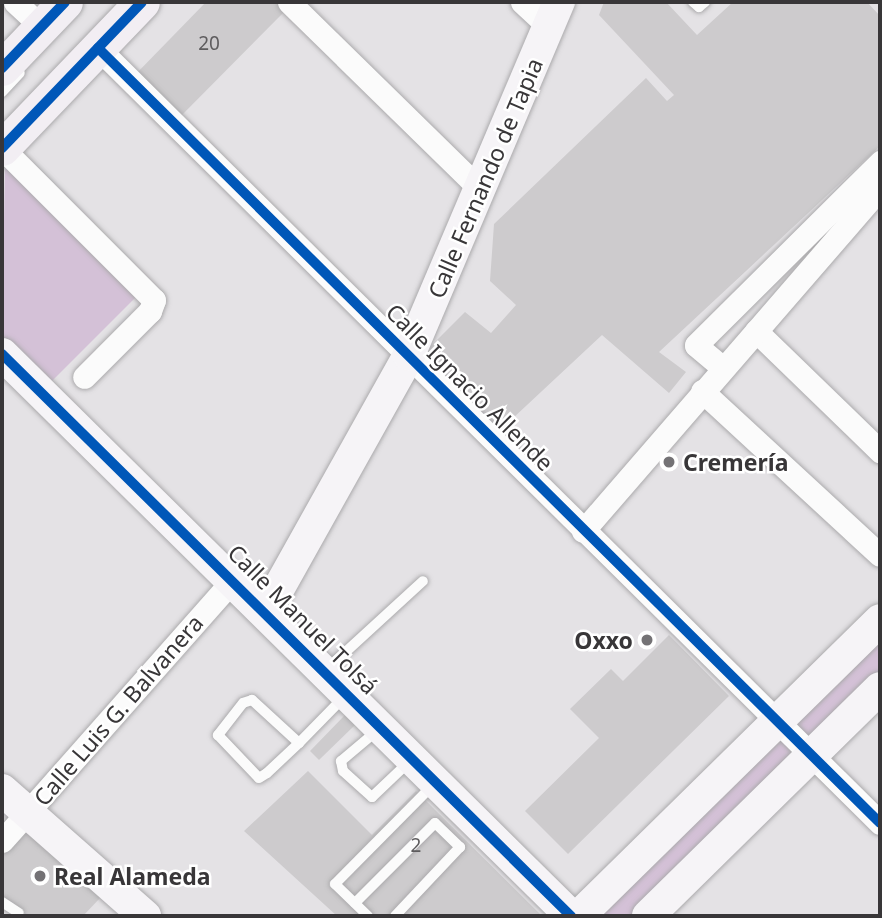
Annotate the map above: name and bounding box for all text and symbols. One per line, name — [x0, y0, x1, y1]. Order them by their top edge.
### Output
house number: 20 — [198, 33, 220, 55]
street label: Calle Fernando de Tapia — [422, 54, 548, 302]
street label: Calle Ignacio Allende — [381, 298, 559, 476]
place label: Cremería — [683, 448, 788, 476]
marker: Cremería — [661, 454, 677, 470]
street label: Calle Manuel Tolsá — [222, 538, 384, 700]
street label: Calle Luis G. Balvanera — [28, 609, 208, 811]
place label: Oxxo — [574, 626, 633, 654]
marker: Oxxo — [639, 632, 655, 648]
house number: 2 — [411, 835, 421, 857]
place label: Real Alameda — [54, 862, 210, 890]
marker: Real Alameda — [32, 868, 48, 884]

